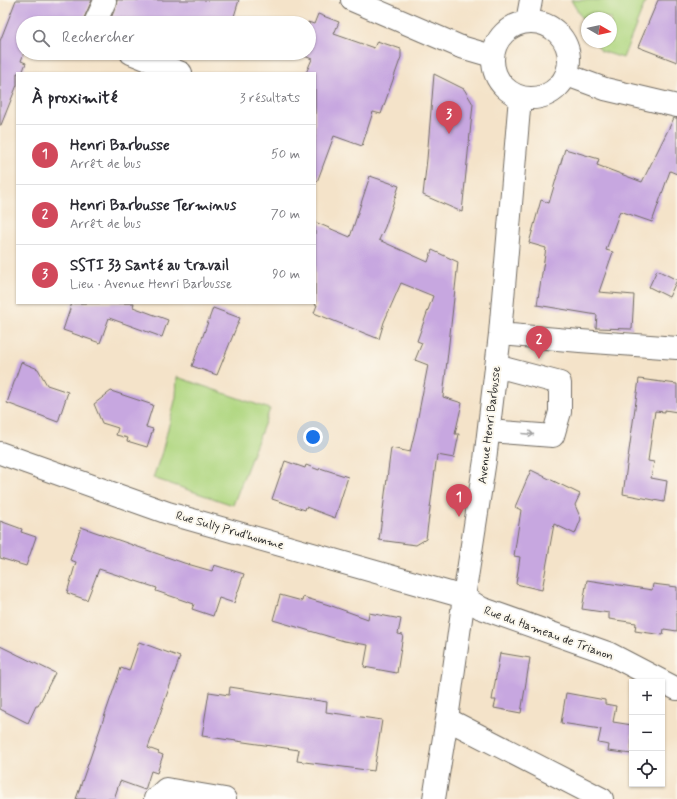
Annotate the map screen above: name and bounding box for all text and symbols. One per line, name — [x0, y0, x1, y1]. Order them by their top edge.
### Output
north arrow — [581, 12, 617, 48]
search box — [16, 16, 316, 60]
icon: search — [30, 27, 52, 49]
text: Rechercher — [62, 28, 135, 48]
text: À proximité — [32, 87, 117, 109]
text: 3 résultats — [240, 90, 300, 107]
pin: 3 — [436, 101, 462, 134]
text: Henri Barbusse — [70, 136, 170, 156]
text: 1 — [42, 146, 48, 163]
text: 50 m — [271, 146, 300, 163]
text: Arrêt de bus — [70, 156, 141, 173]
text: Henri Barbusse Terminus — [70, 196, 236, 216]
text: 2 — [42, 206, 48, 223]
text: 70 m — [271, 206, 300, 223]
text: Arrêt de bus — [70, 216, 141, 233]
text: SSTI 33 Santé au travail — [70, 256, 229, 276]
text: 3 — [42, 266, 48, 283]
text: 90 m — [272, 266, 300, 283]
text: Lieu · Avenue Henri Barbusse — [70, 276, 232, 293]
pin: 2 — [526, 326, 552, 359]
street label: Avenue Henri Barbusse — [475, 365, 505, 485]
your location — [303, 427, 323, 447]
one-way arrow — [521, 430, 534, 438]
pin: 1 — [446, 484, 472, 517]
street label: Rue Sully Prud'homme — [174, 508, 286, 554]
street label: Rue du Hameau de Trianon — [482, 603, 616, 665]
map controls — [629, 679, 665, 787]
button: + — [629, 679, 665, 715]
button: − — [629, 715, 665, 751]
button: locate — [629, 751, 665, 787]

